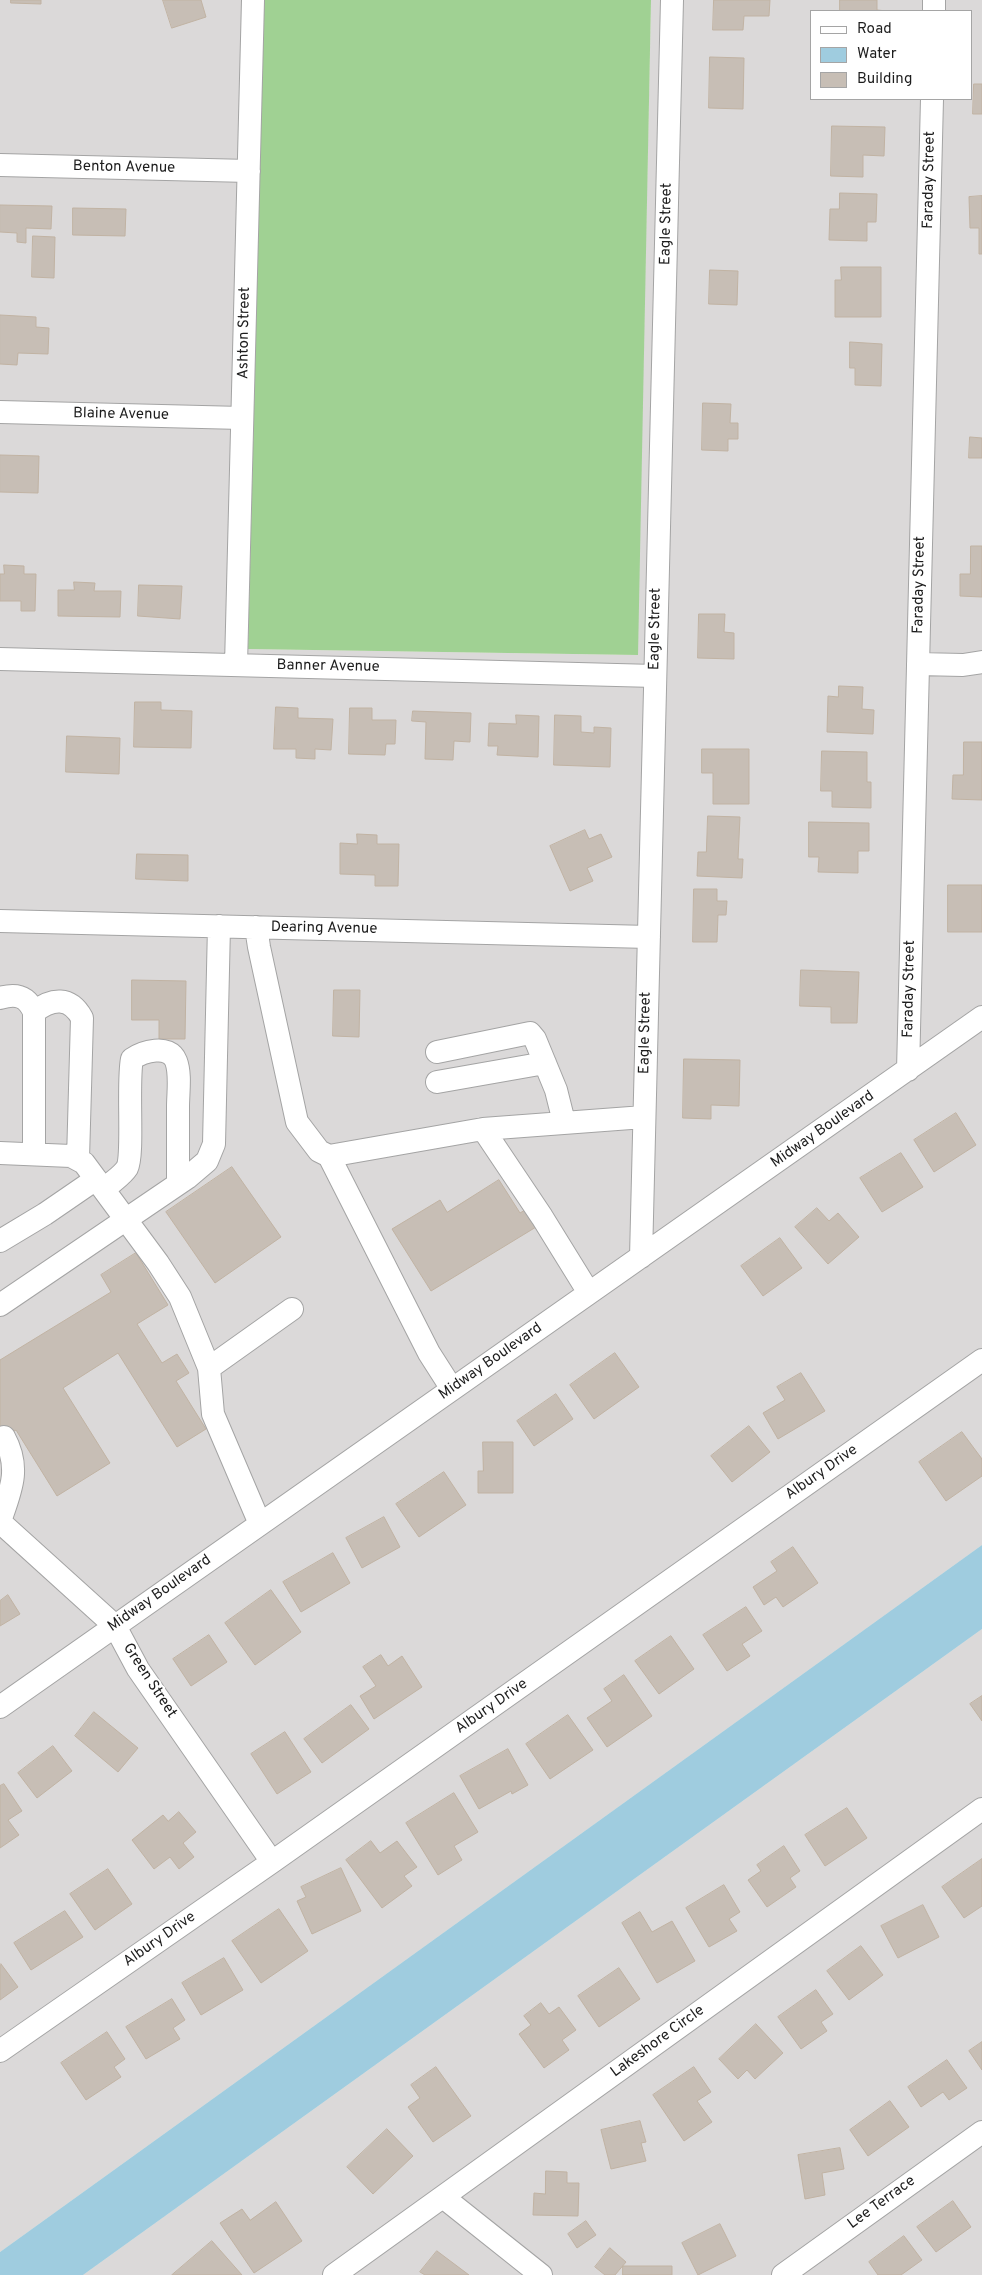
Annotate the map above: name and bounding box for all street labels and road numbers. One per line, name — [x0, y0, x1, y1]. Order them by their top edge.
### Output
street label: Faraday Street — [920, 131, 940, 229]
street label: Benton Avenue — [73, 158, 175, 178]
street label: Eagle Street — [657, 183, 677, 265]
street label: Ashton Street — [235, 287, 255, 379]
street label: Blaine Avenue — [73, 405, 169, 425]
street label: Faraday Street — [910, 536, 930, 634]
street label: Eagle Street — [646, 588, 666, 670]
street label: Banner Avenue — [276, 657, 380, 677]
street label: Dearing Avenue — [271, 919, 377, 939]
street label: Faraday Street — [900, 940, 920, 1038]
street label: Eagle Street — [636, 992, 656, 1074]
street label: Midway Boulevard — [768, 1088, 878, 1172]
street label: Midway Boulevard — [436, 1320, 546, 1404]
street label: Albury Drive — [782, 1442, 862, 1504]
street label: Midway Boulevard — [105, 1552, 215, 1636]
street label: Green Street — [118, 1640, 180, 1722]
street label: Albury Drive — [452, 1676, 532, 1738]
street label: Albury Drive — [120, 1909, 200, 1971]
street label: Lakeshore Circle — [608, 2002, 708, 2082]
street label: Lee Terrace — [845, 2172, 919, 2234]

